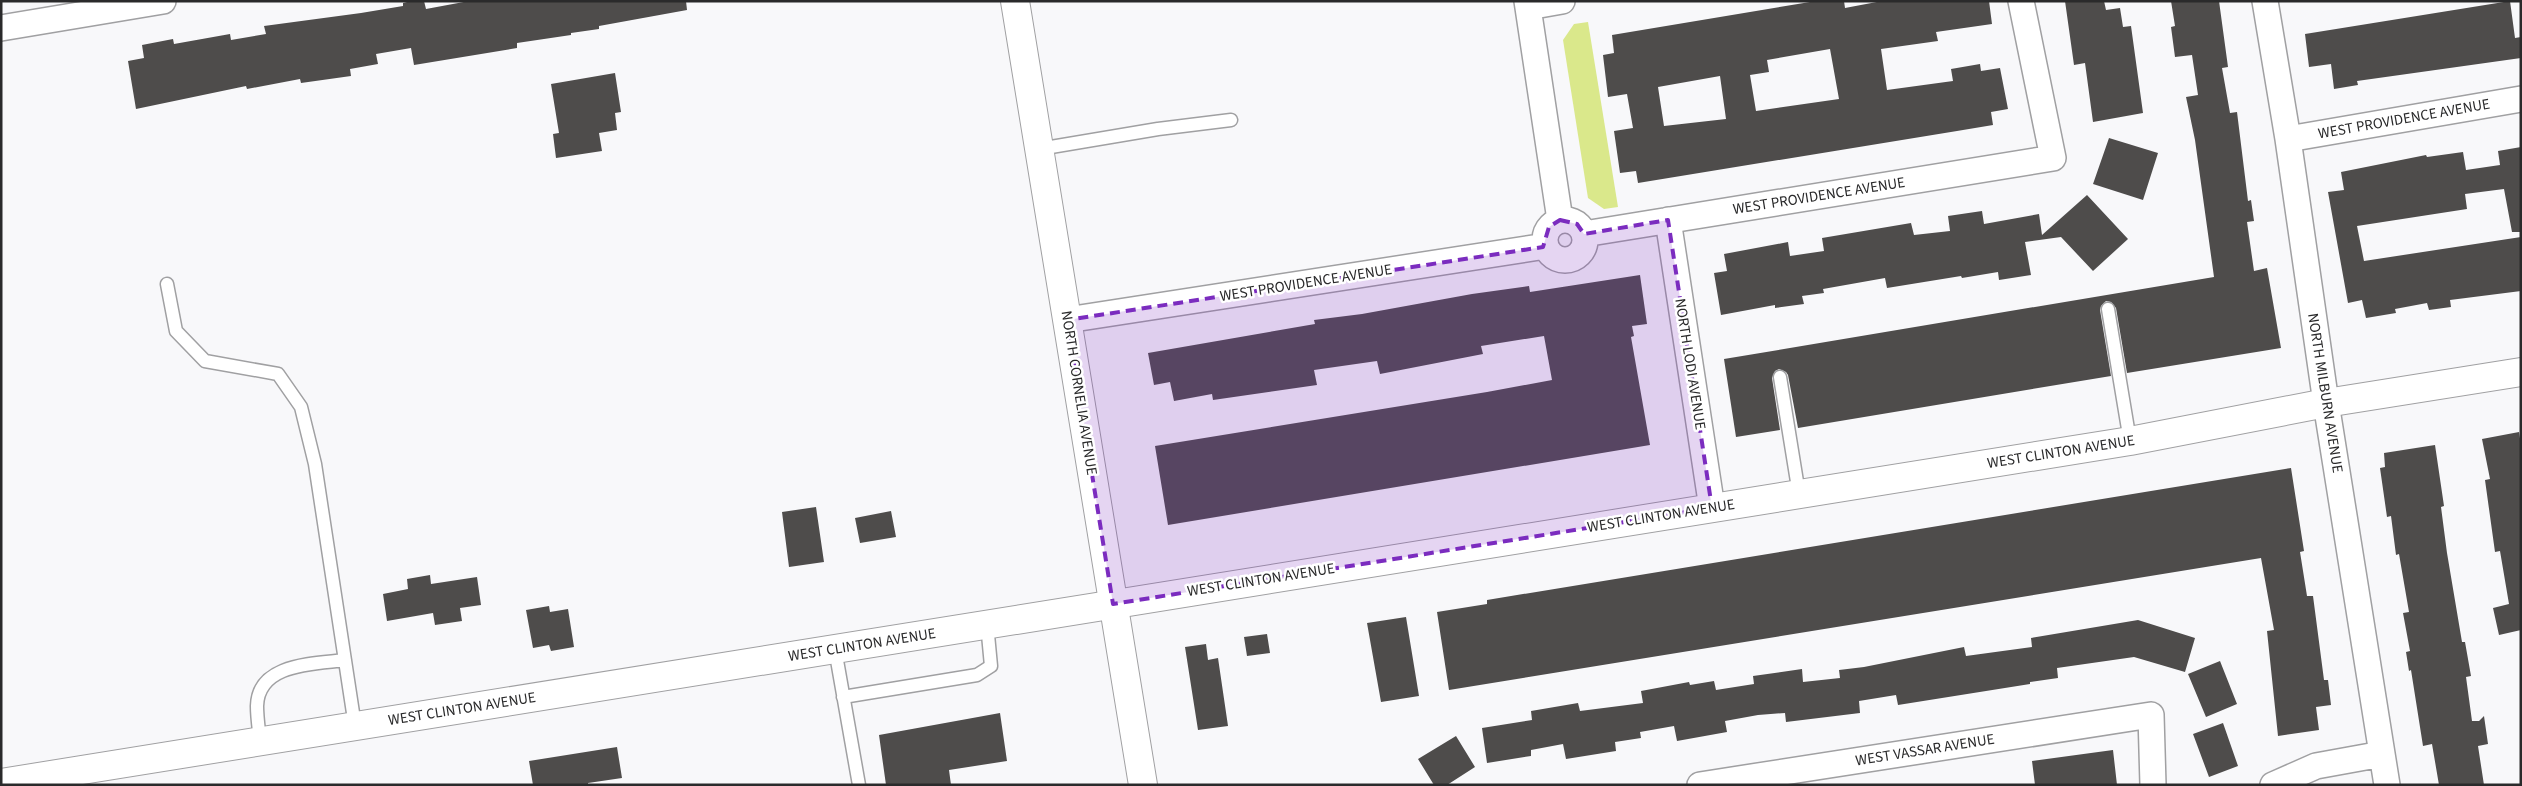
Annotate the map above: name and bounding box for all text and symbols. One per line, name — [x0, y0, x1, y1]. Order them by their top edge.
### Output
street label: WEST PROVIDENCE AVENUE — [2316, 94, 2492, 144]
street label: WEST PROVIDENCE AVENUE — [1731, 172, 1907, 220]
street label: WEST PROVIDENCE AVENUE — [1218, 259, 1394, 307]
street label: NORTH LODI AVENUE — [1669, 297, 1711, 431]
street label: NORTH CORNELIA AVENUE — [1056, 309, 1102, 477]
street label: NORTH MILBURN AVENUE — [2302, 312, 2348, 475]
street label: WEST CLINTON AVENUE — [1986, 430, 2136, 474]
street label: WEST CLINTON AVENUE — [1586, 494, 1736, 538]
street label: WEST CLINTON AVENUE — [1186, 558, 1336, 602]
street label: WEST CLINTON AVENUE — [787, 623, 937, 667]
street label: WEST CLINTON AVENUE — [387, 687, 537, 731]
street label: WEST VASSAR AVENUE — [1854, 729, 1996, 771]

